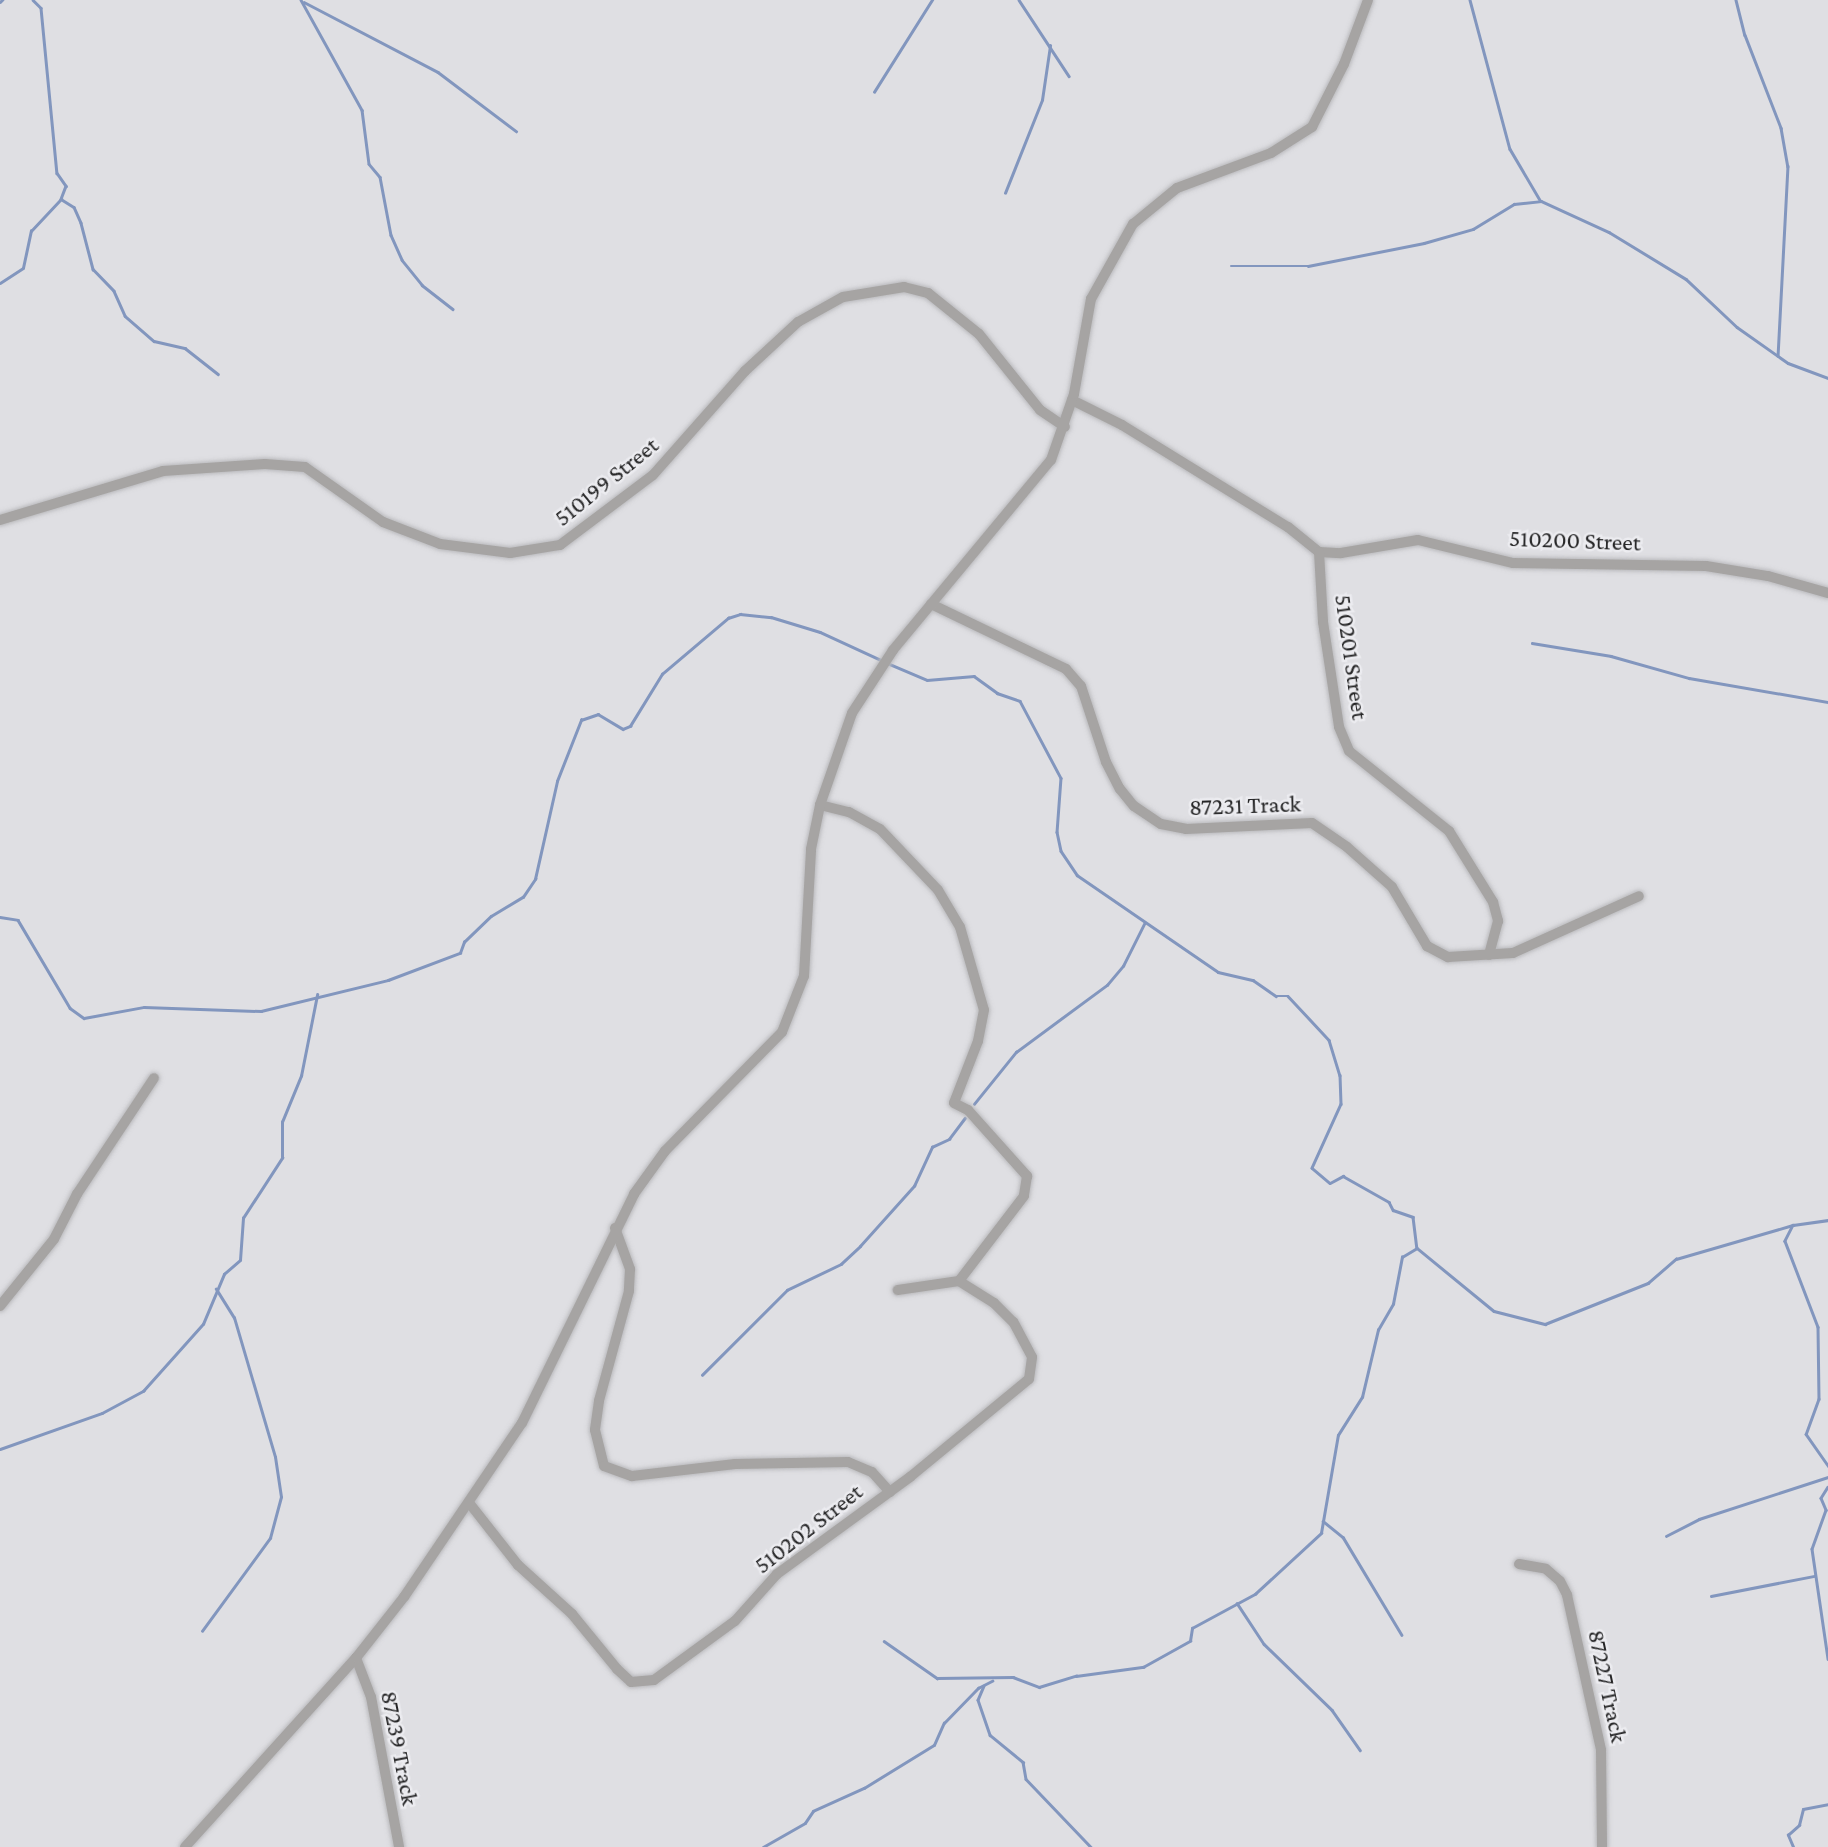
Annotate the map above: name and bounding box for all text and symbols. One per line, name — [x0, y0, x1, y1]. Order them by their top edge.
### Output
street label: 510199 Street — [548, 430, 664, 532]
street label: 510200 Street — [1509, 523, 1641, 557]
street label: 510201 Street — [1329, 593, 1375, 721]
street label: 87231 Track — [1189, 789, 1301, 821]
street label: 510202 Street — [748, 1477, 868, 1579]
street label: 87227 Track — [1582, 1627, 1634, 1745]
street label: 87239 Track — [375, 1688, 425, 1808]

